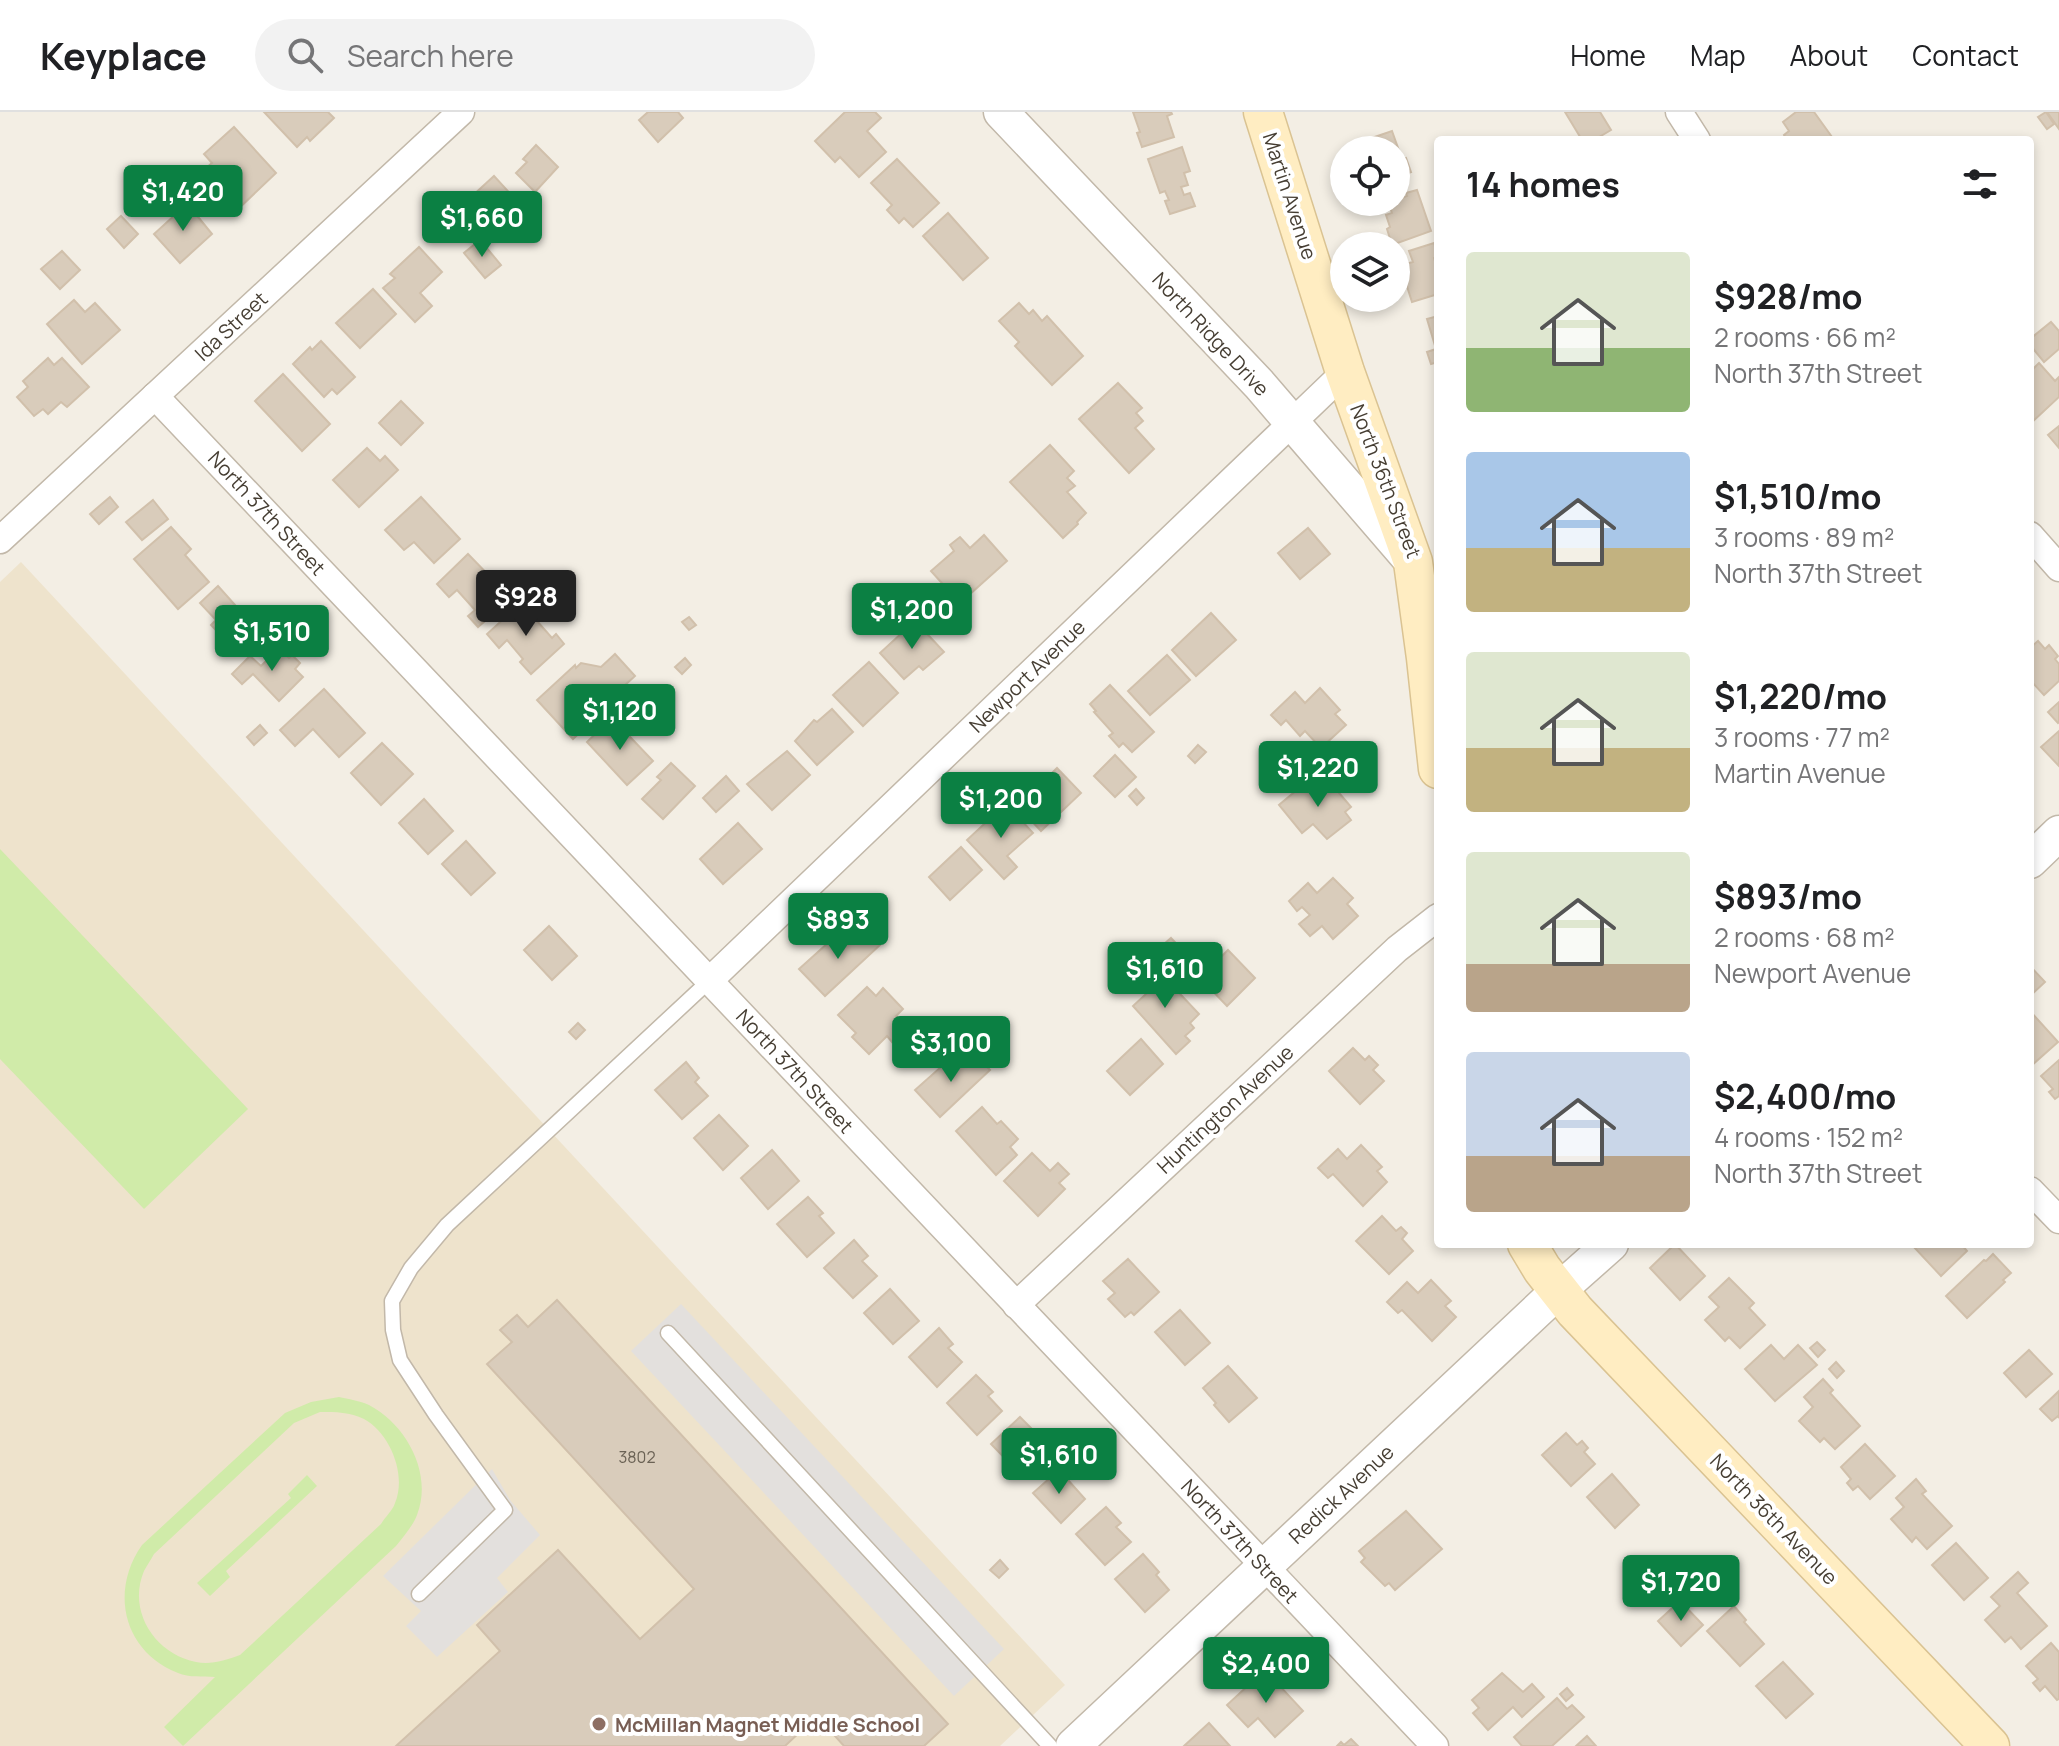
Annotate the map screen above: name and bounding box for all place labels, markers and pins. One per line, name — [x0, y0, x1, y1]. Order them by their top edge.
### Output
pin: $1,420 — [118, 165, 248, 233]
pin: $1,660 — [417, 191, 547, 259]
pin: $928 — [479, 570, 573, 638]
pin: $1,200 — [847, 583, 977, 651]
pin: $1,510 — [207, 605, 337, 673]
pin: $1,120 — [555, 684, 685, 752]
pin: $1,220 — [1253, 741, 1383, 809]
pin: $1,200 — [936, 772, 1066, 840]
pin: $893 — [791, 893, 885, 961]
pin: $1,610 — [1100, 942, 1230, 1010]
pin: $3,100 — [886, 1016, 1016, 1084]
pin: $1,610 — [994, 1428, 1124, 1496]
pin: $1,720 — [1616, 1555, 1746, 1623]
pin: $2,400 — [1201, 1637, 1331, 1705]
place label: McMillan Magnet Middle School — [615, 1711, 920, 1738]
marker: McMillan Magnet Middle School — [590, 1715, 608, 1733]

